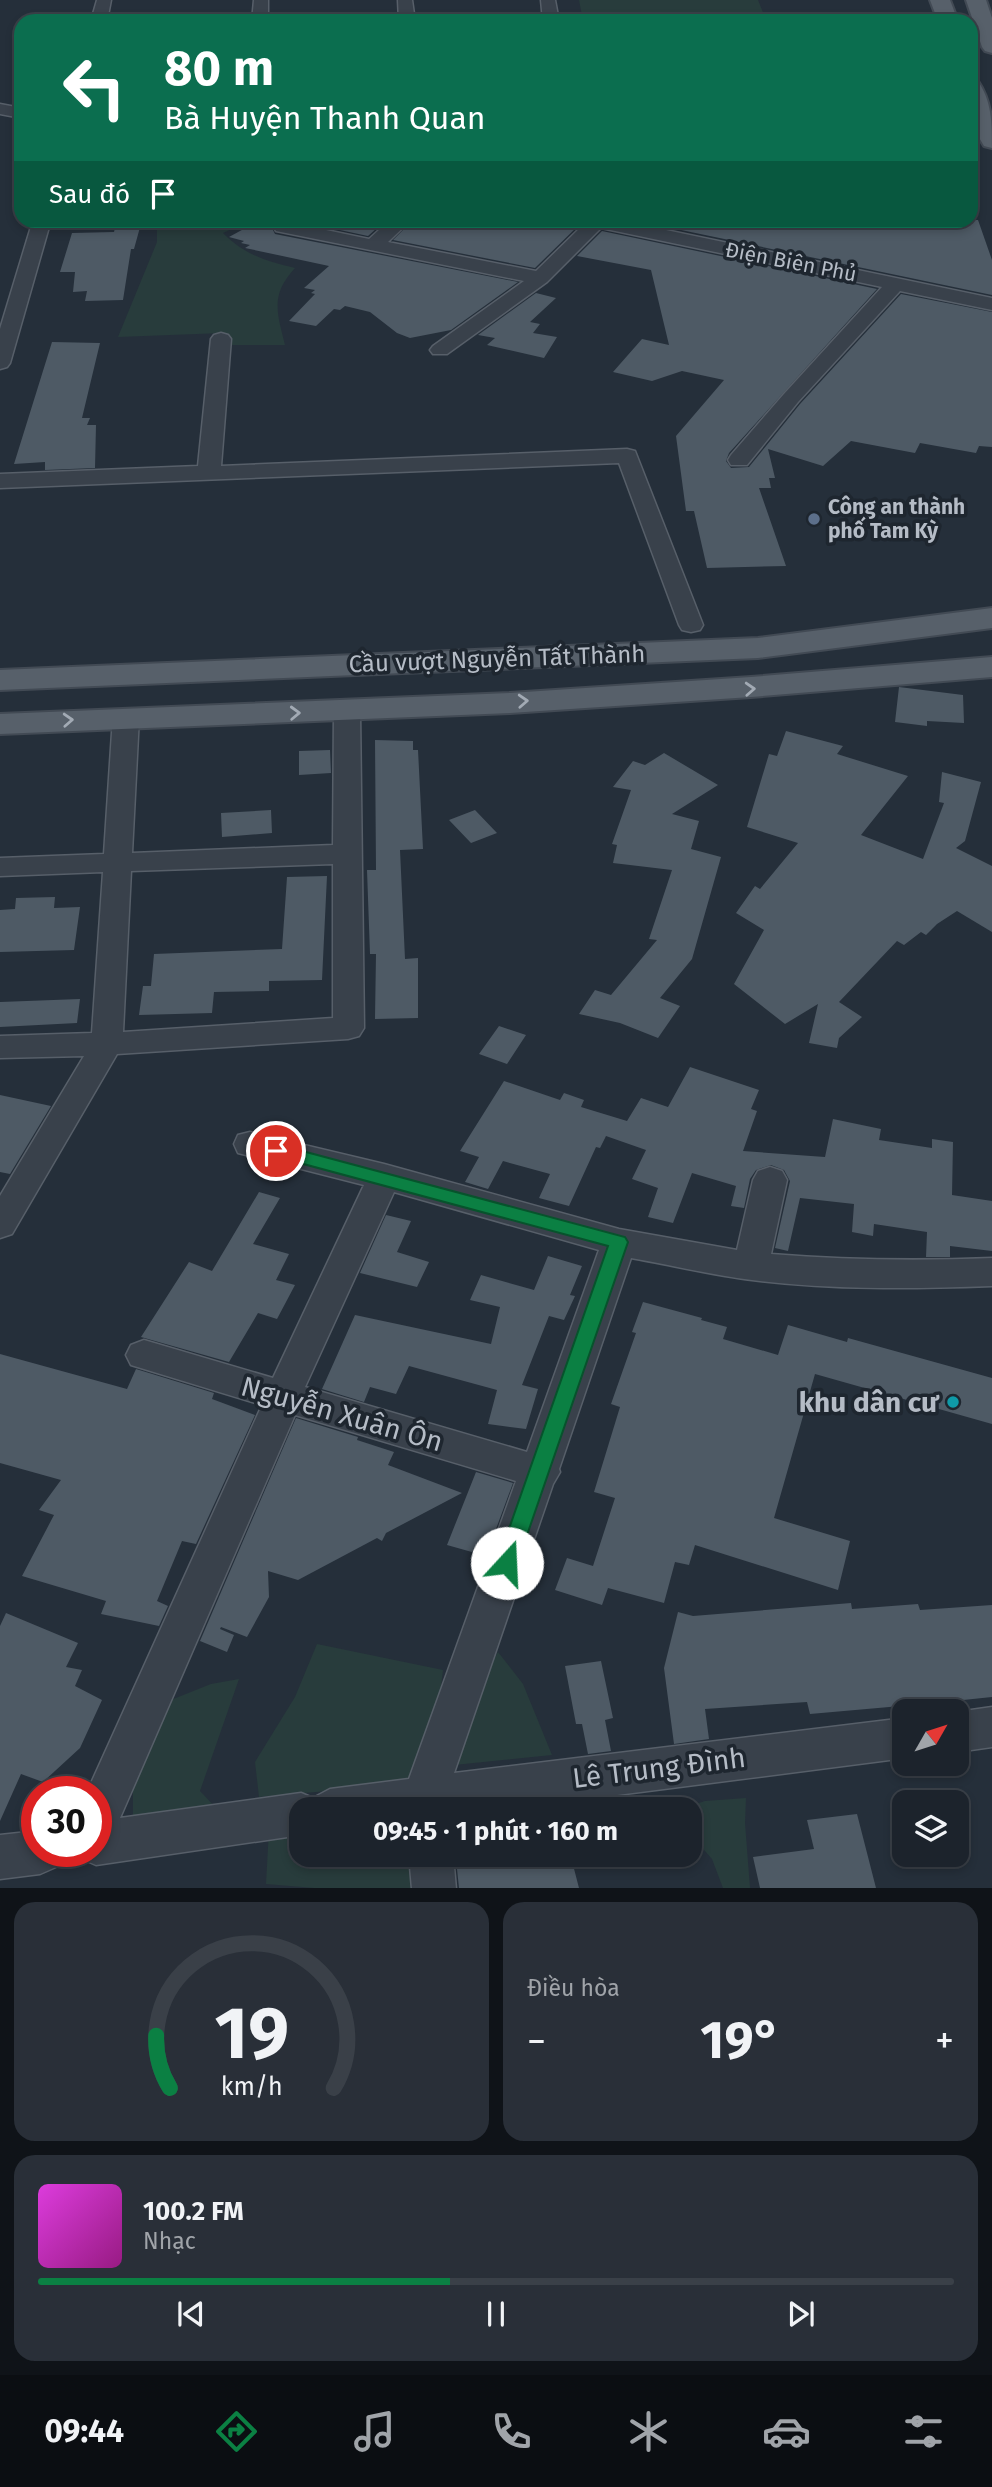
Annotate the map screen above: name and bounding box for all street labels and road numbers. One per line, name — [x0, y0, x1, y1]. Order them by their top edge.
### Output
street label: Điện Biên Phủ — [723, 237, 859, 287]
street label: Cầu vượt Nguyễn Tất Thành — [348, 640, 646, 678]
street label: Nguyễn Xuân Ôn — [237, 1369, 447, 1459]
street label: Lê Trung Đình — [571, 1741, 747, 1795]

